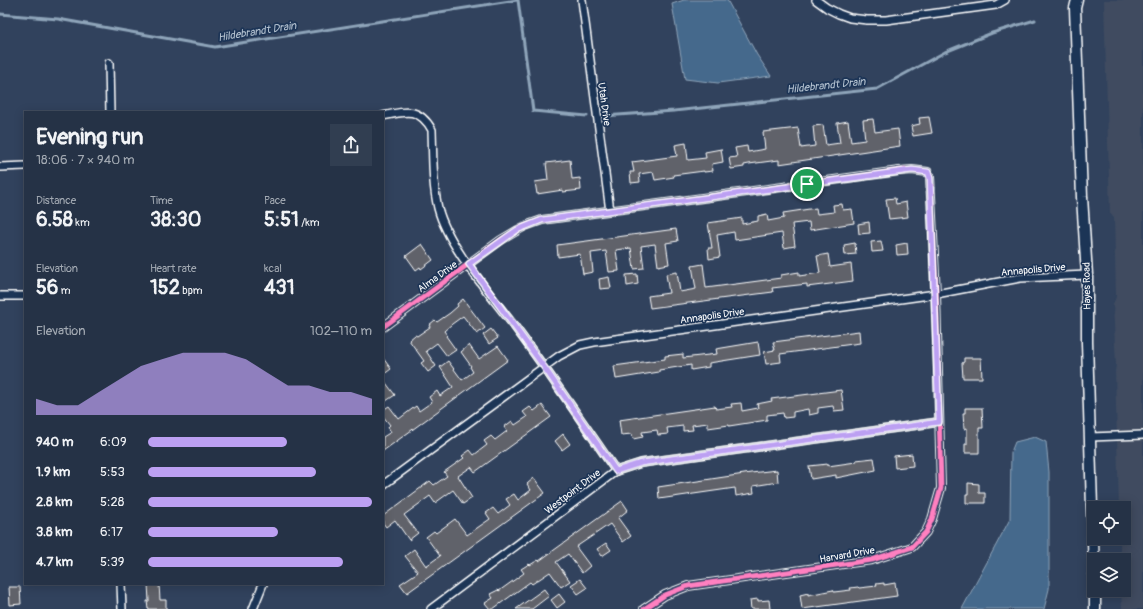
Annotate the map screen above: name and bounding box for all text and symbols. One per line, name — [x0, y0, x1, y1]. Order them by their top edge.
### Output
water label: Hildebrandt Drain — [217, 19, 298, 44]
water label: Hildebrandt Drain — [786, 75, 867, 96]
street label: Utah Drive — [595, 82, 613, 127]
text: Evening run — [36, 123, 144, 151]
button: share — [330, 124, 372, 166]
text: 18:06 · 7 × 940 m — [36, 152, 135, 168]
pin — [790, 167, 824, 201]
icon: arrive — [796, 173, 818, 195]
text: Distance — [36, 194, 76, 207]
text: Time — [150, 194, 173, 207]
text: Pace — [264, 194, 286, 207]
text: 6.58 — [36, 207, 73, 232]
text: 38:30 — [150, 207, 201, 232]
text: 5:51 — [264, 207, 299, 232]
text: km — [73, 216, 90, 229]
text: /km — [299, 216, 320, 229]
street label: Alma Drive — [415, 258, 460, 295]
street label: Annapolis Drive — [1000, 261, 1066, 279]
text: Elevation — [36, 262, 78, 275]
text: Heart rate — [150, 262, 196, 275]
text: kcal — [264, 262, 282, 275]
street label: Hayes Road — [1081, 262, 1093, 310]
text: 56 — [36, 275, 58, 300]
text: 152 — [150, 275, 180, 300]
text: 431 — [264, 275, 295, 300]
text: m — [58, 284, 71, 297]
text: bpm — [180, 284, 203, 297]
street label: Annapolis Drive — [679, 306, 745, 326]
text: Elevation — [36, 323, 86, 339]
text: 102–110 m — [310, 323, 372, 339]
text: 940 m — [36, 434, 73, 450]
text: 6:09 — [100, 434, 127, 450]
text: 1.9 km — [36, 464, 70, 480]
text: 5:53 — [100, 464, 125, 480]
street label: Westpoint Drive — [542, 467, 603, 517]
text: 2.8 km — [36, 494, 72, 510]
text: 5:28 — [100, 494, 124, 510]
map controls — [1087, 501, 1131, 597]
button: locate — [1087, 501, 1131, 545]
text: 3.8 km — [36, 524, 72, 540]
text: 6:17 — [100, 524, 123, 540]
street label: Harvard Drive — [819, 544, 876, 566]
button: layers — [1087, 553, 1131, 597]
text: 4.7 km — [36, 554, 73, 570]
text: 5:39 — [100, 554, 124, 570]

